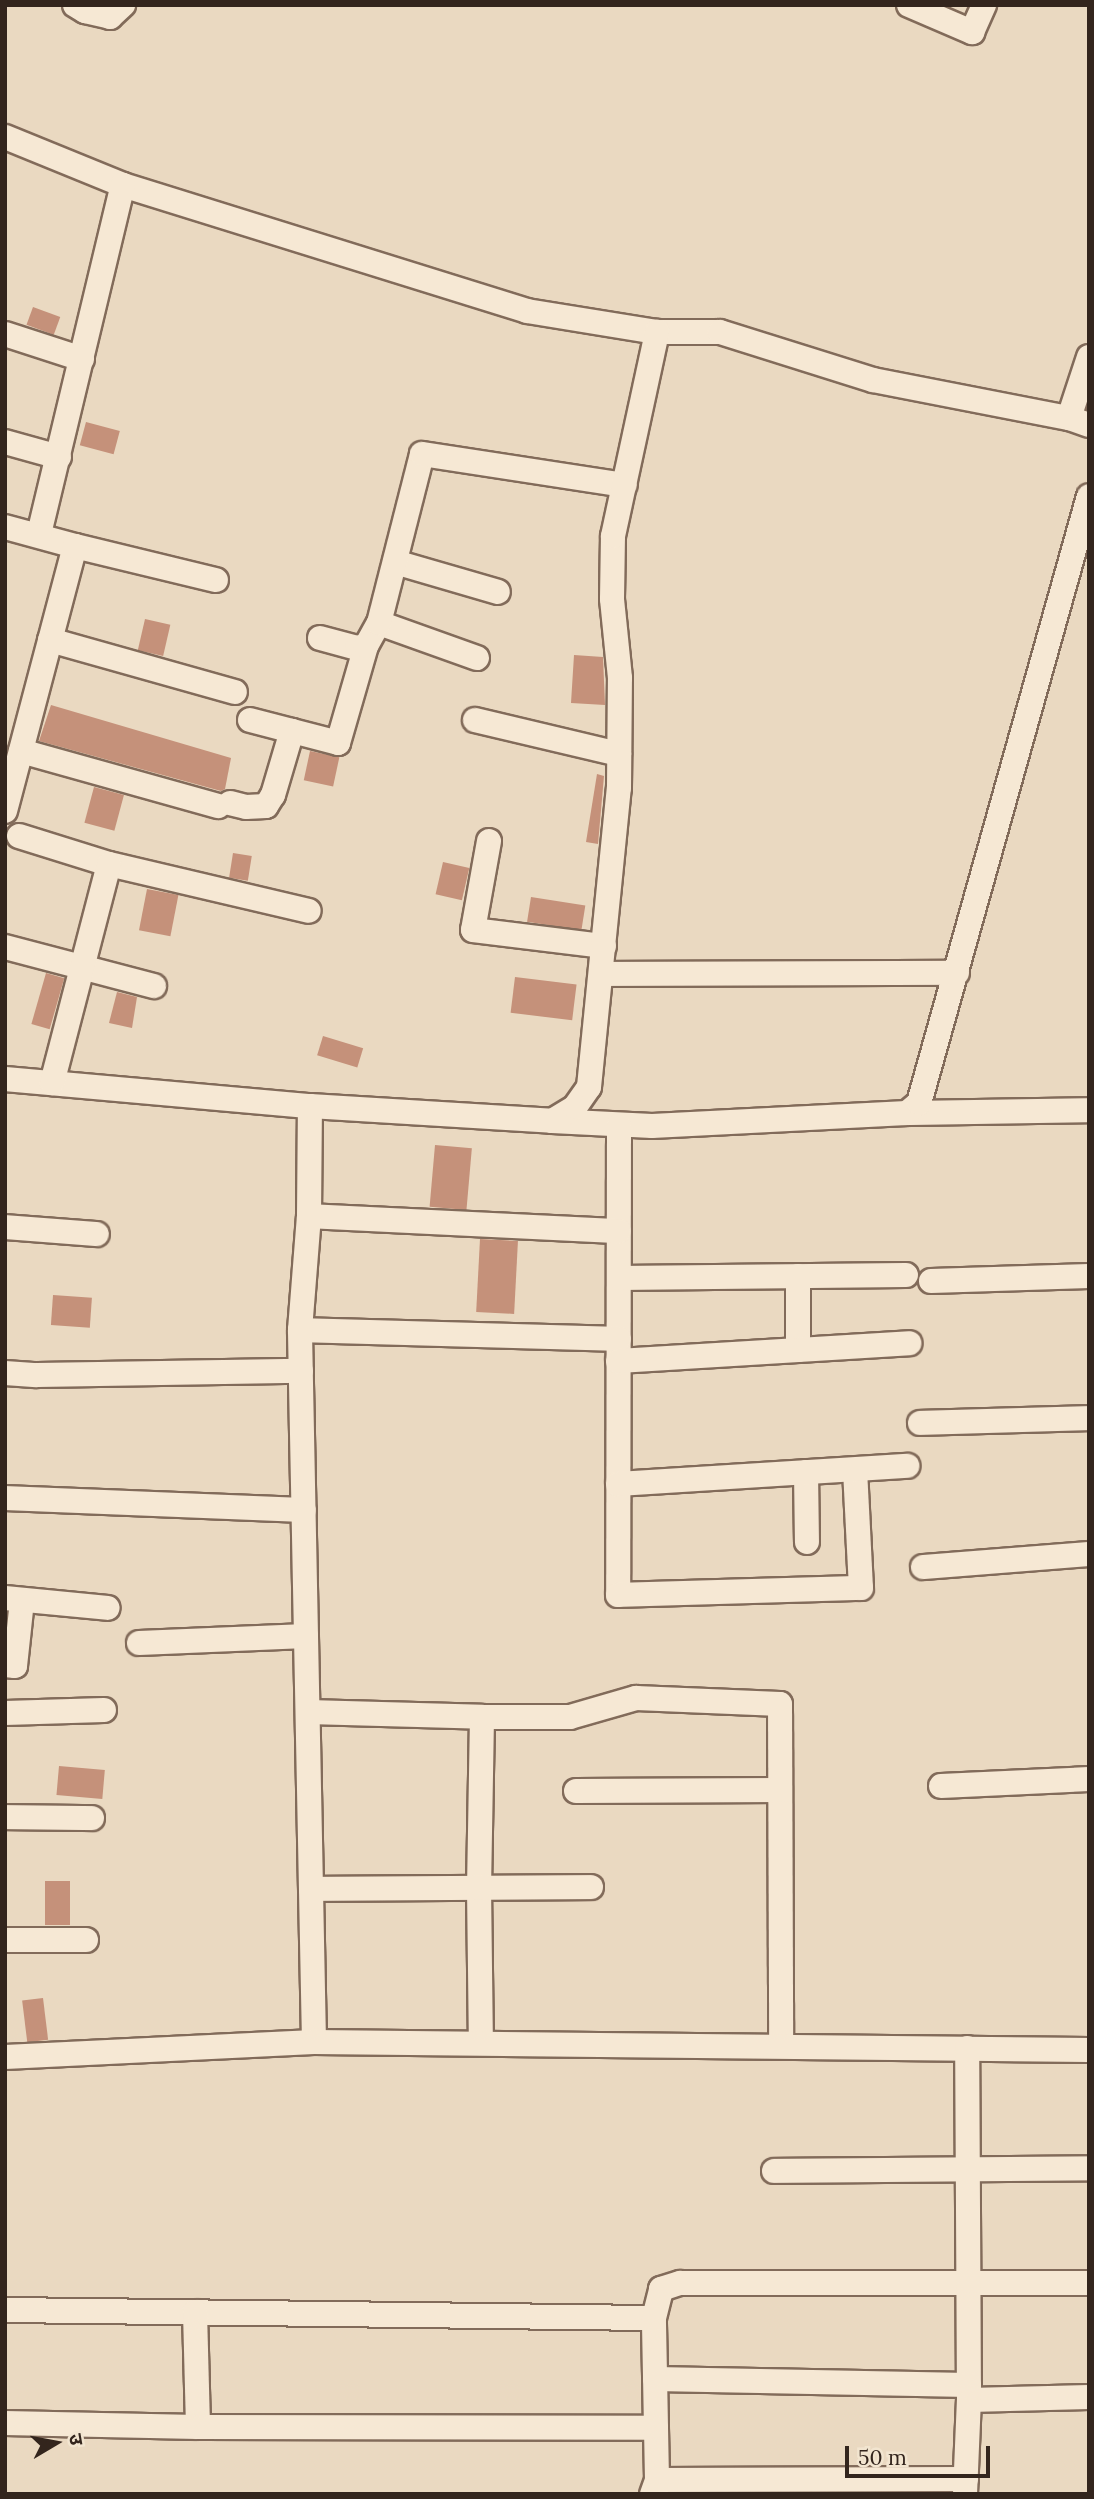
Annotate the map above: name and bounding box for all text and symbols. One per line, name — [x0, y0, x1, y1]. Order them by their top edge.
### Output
north arrow — [21, 2408, 91, 2478]
text: उ — [64, 2432, 89, 2447]
scale bar — [849, 2432, 994, 2476]
text: 50 m — [858, 2444, 907, 2471]

